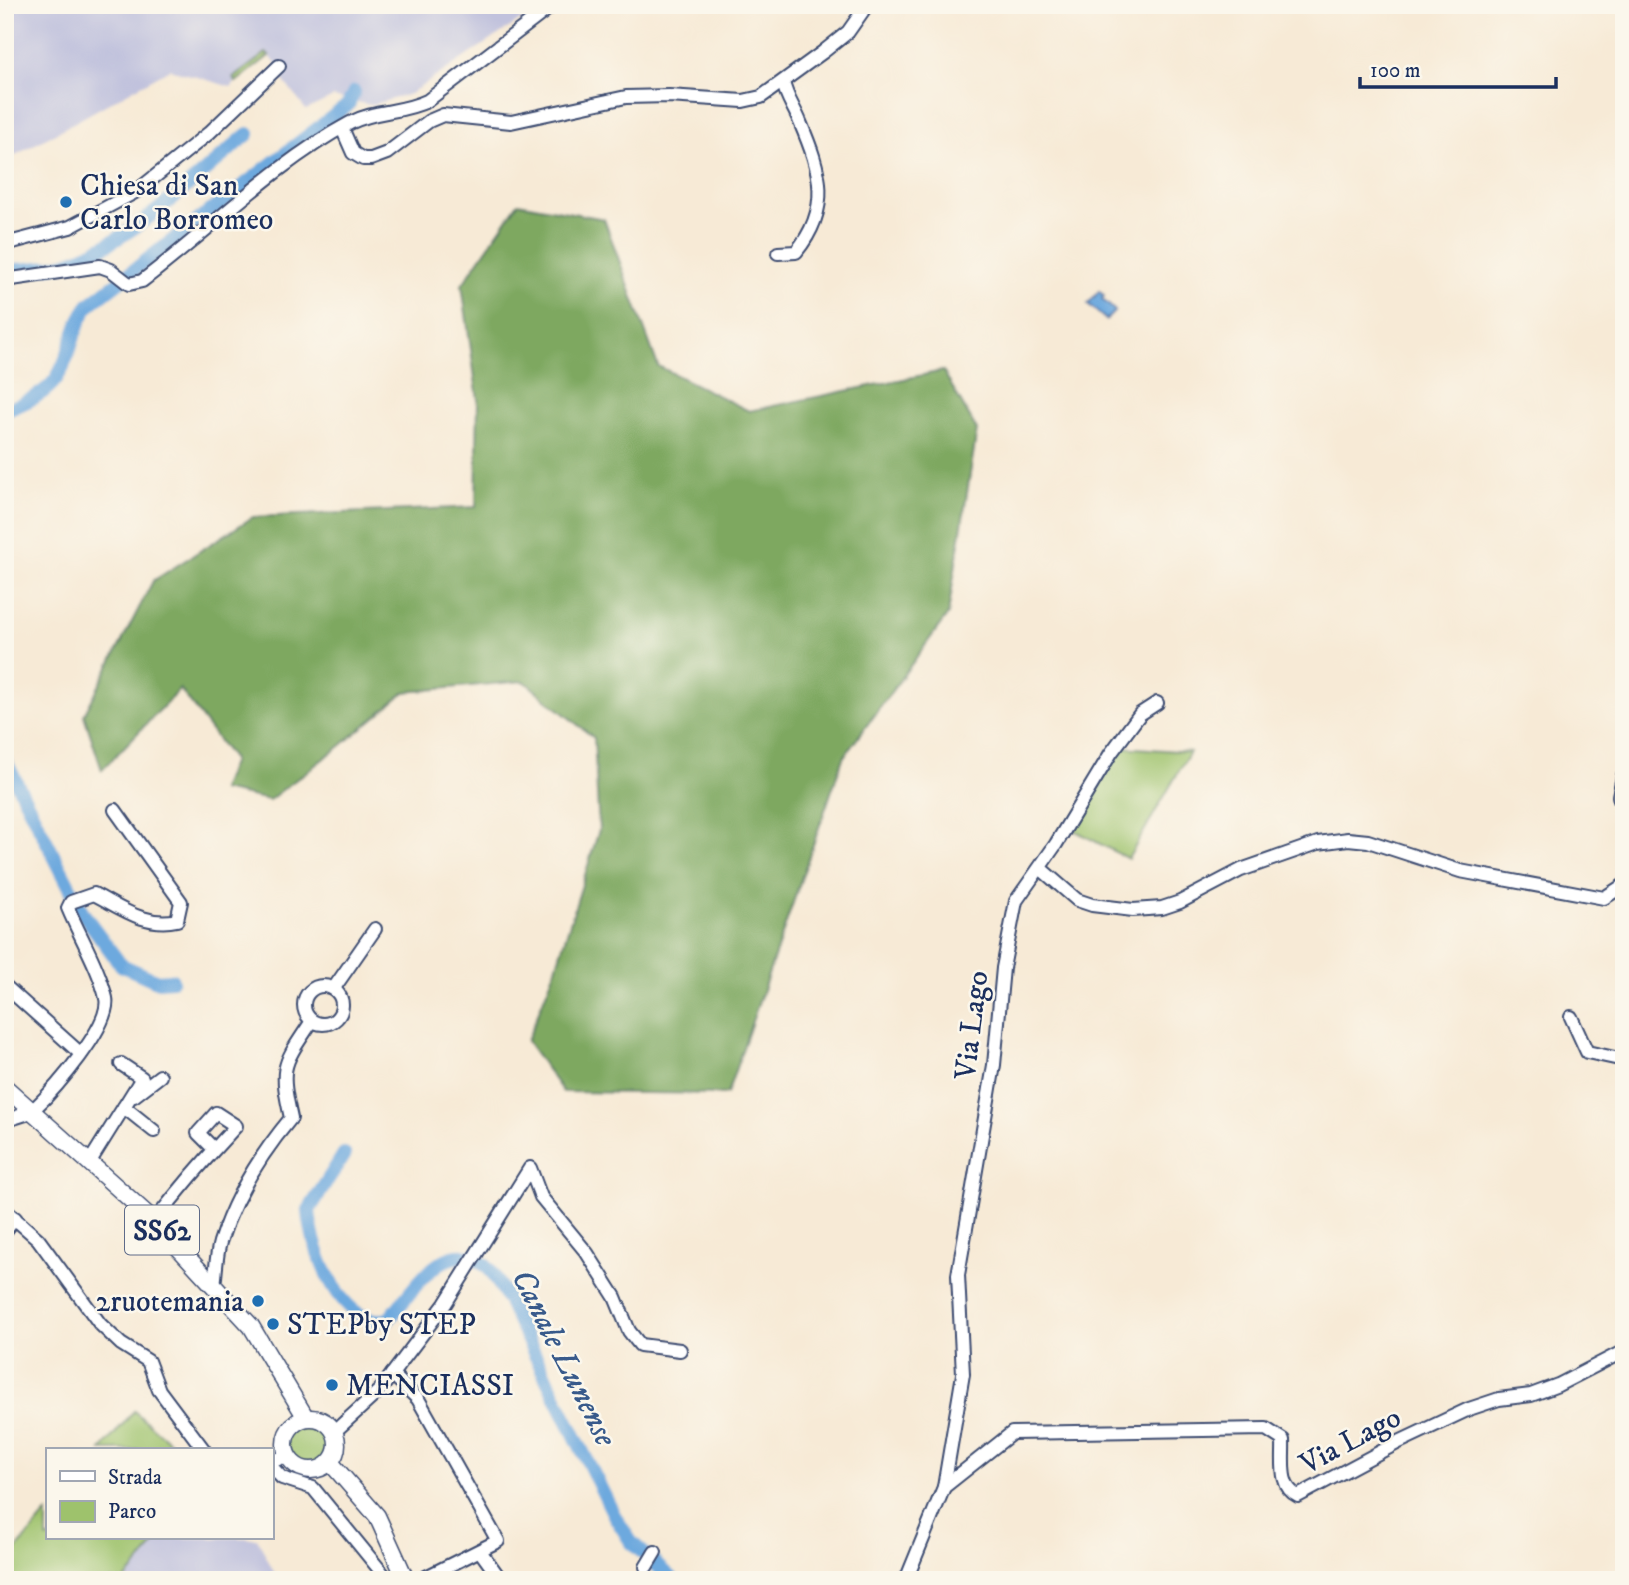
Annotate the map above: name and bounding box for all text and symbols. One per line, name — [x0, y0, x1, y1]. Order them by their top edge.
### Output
scale bar — [1360, 46, 1556, 90]
text: 100 m — [1370, 58, 1421, 84]
place label: Chiesa di San Carlo Borromeo — [80, 168, 273, 239]
marker: Chiesa di San Carlo Borromeo — [58, 194, 74, 210]
street label: Via Lago — [947, 969, 998, 1083]
road number: SS62 — [125, 1206, 199, 1254]
water label: Canale Lunense — [501, 1263, 626, 1454]
place label: 2ruotemania — [96, 1284, 244, 1321]
marker: 2ruotemania — [250, 1293, 266, 1309]
place label: STEPby STEP — [287, 1307, 476, 1344]
marker: STEPby STEP — [265, 1316, 281, 1332]
place label: MENCIASSI — [346, 1368, 514, 1405]
marker: MENCIASSI — [324, 1377, 340, 1393]
street label: Via Lago — [1293, 1399, 1408, 1484]
legend — [46, 1448, 273, 1540]
text: Strada — [108, 1465, 162, 1491]
text: Parco — [108, 1499, 156, 1525]

